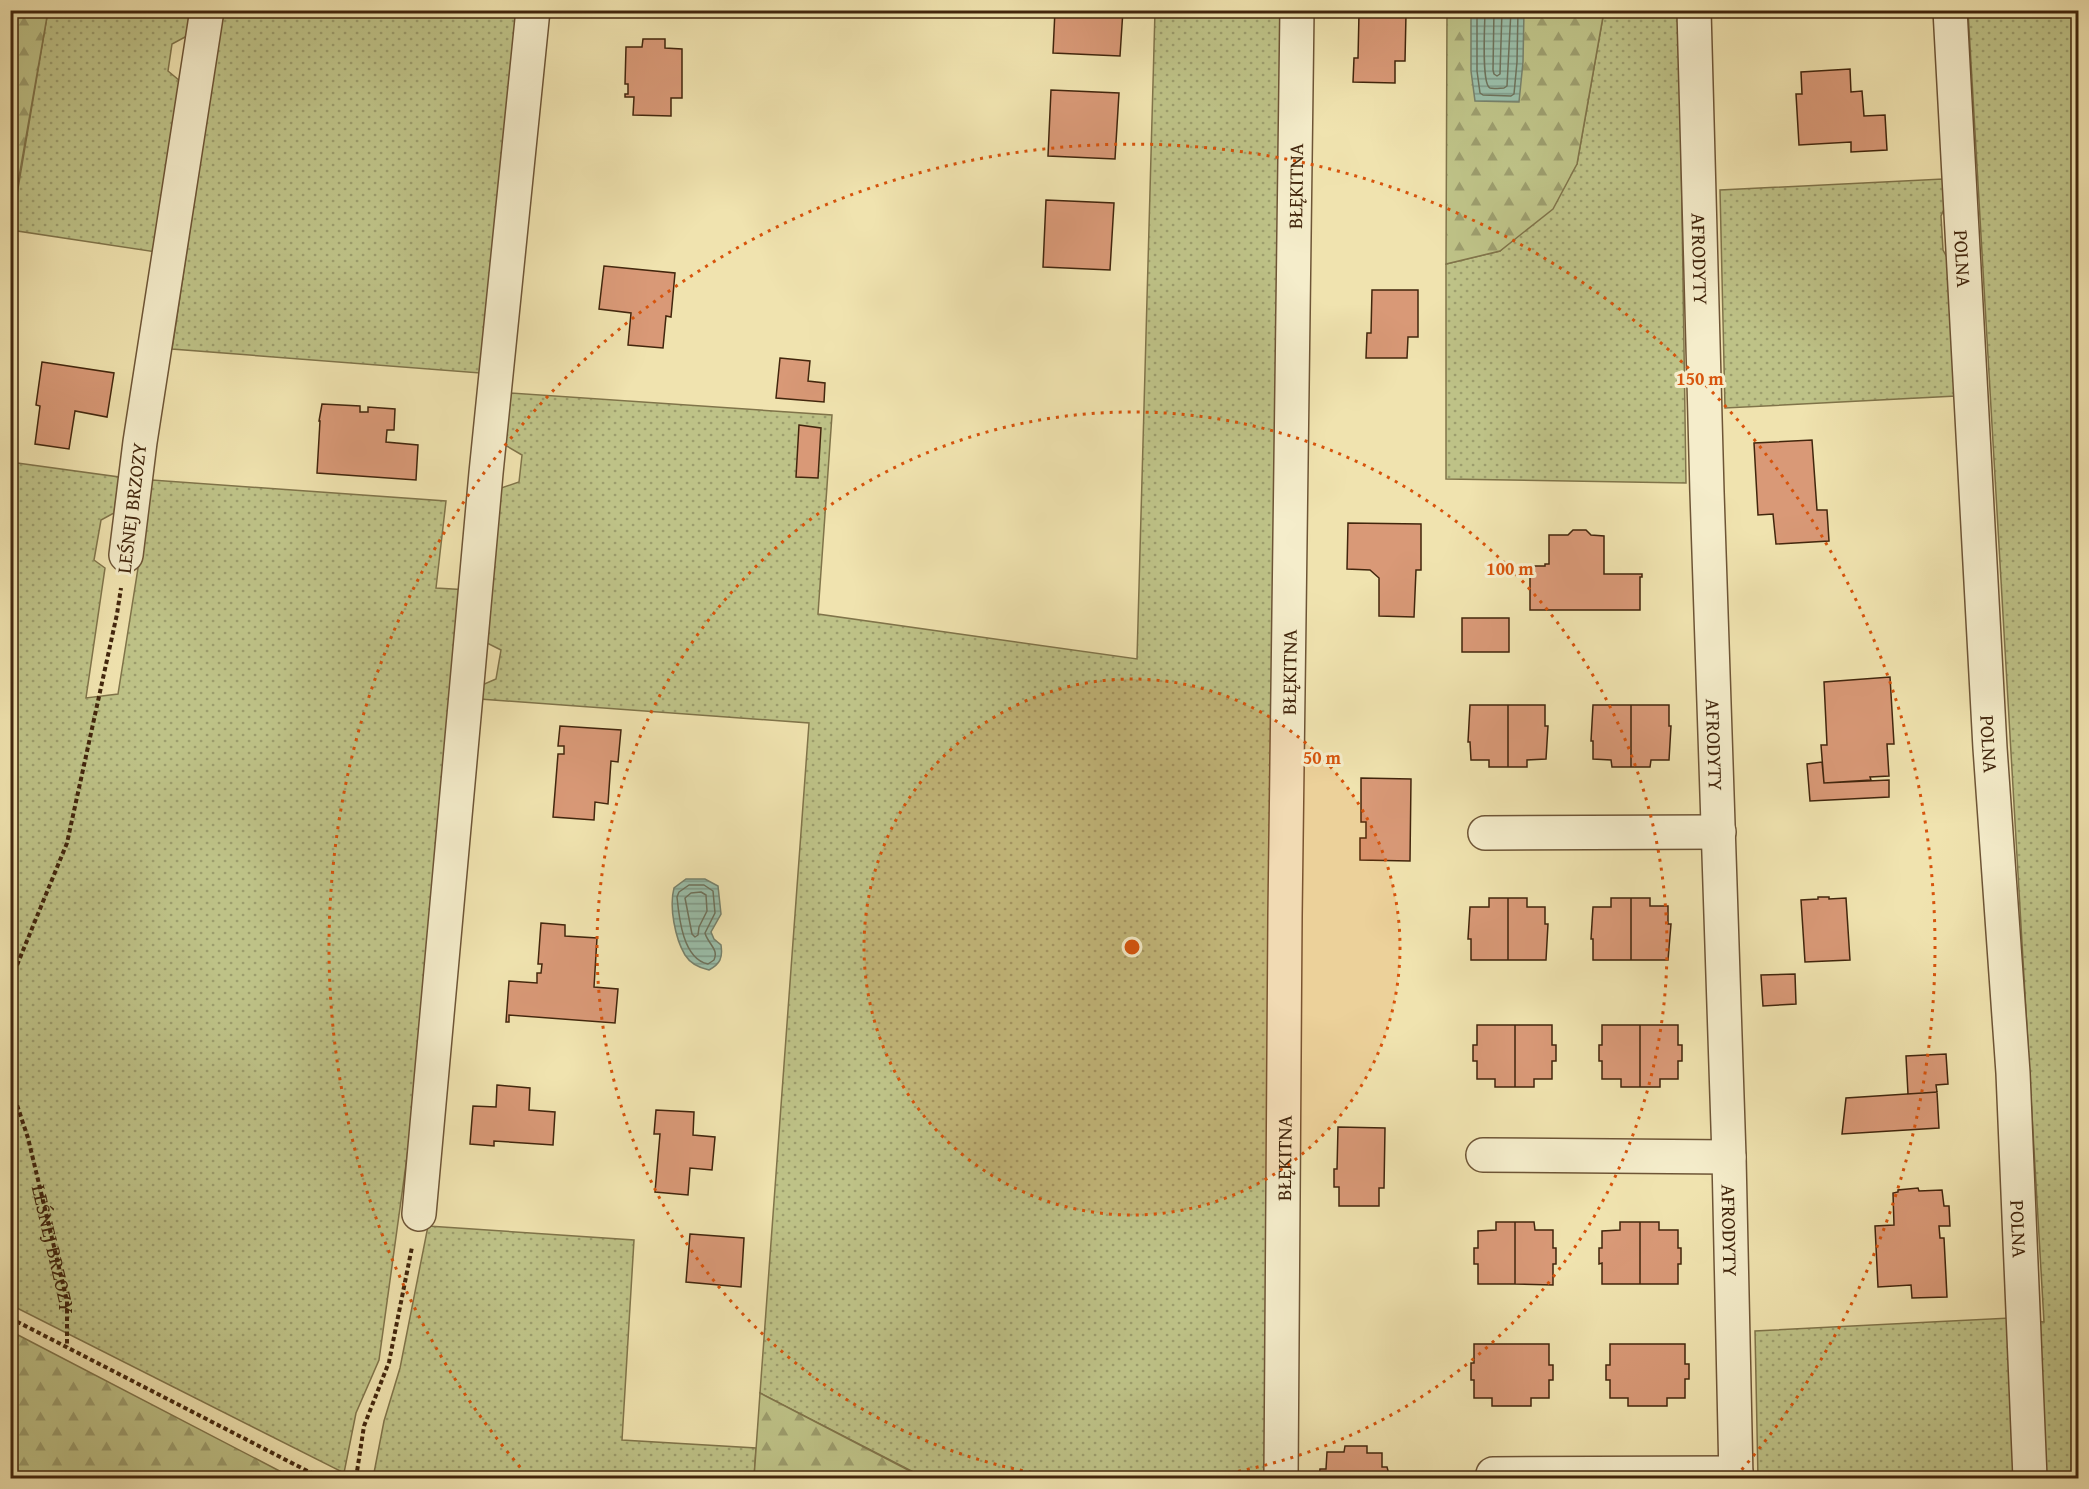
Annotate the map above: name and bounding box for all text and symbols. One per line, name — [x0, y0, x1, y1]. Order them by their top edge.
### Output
street label: BŁĘKITNA — [1280, 143, 1310, 229]
street label: AFRODYTY — [1685, 212, 1716, 305]
street label: POLNA — [1947, 229, 1980, 288]
text: 150 m — [1676, 365, 1724, 392]
street label: LEŚNEJ BRZOZY — [109, 441, 153, 575]
text: 100 m — [1486, 555, 1534, 582]
street label: BŁĘKITNA — [1273, 629, 1303, 715]
street label: AFRODYTY — [1699, 698, 1731, 791]
street label: POLNA — [1974, 714, 2006, 774]
text: 50 m — [1303, 744, 1342, 771]
centre of rings — [1122, 937, 1142, 957]
street label: BŁĘKITNA — [1268, 1115, 1298, 1201]
street label: LEŚNEJ BRZOZY — [25, 1181, 81, 1313]
street label: AFRODYTY — [1715, 1184, 1746, 1277]
street label: POLNA — [2004, 1199, 2035, 1258]

